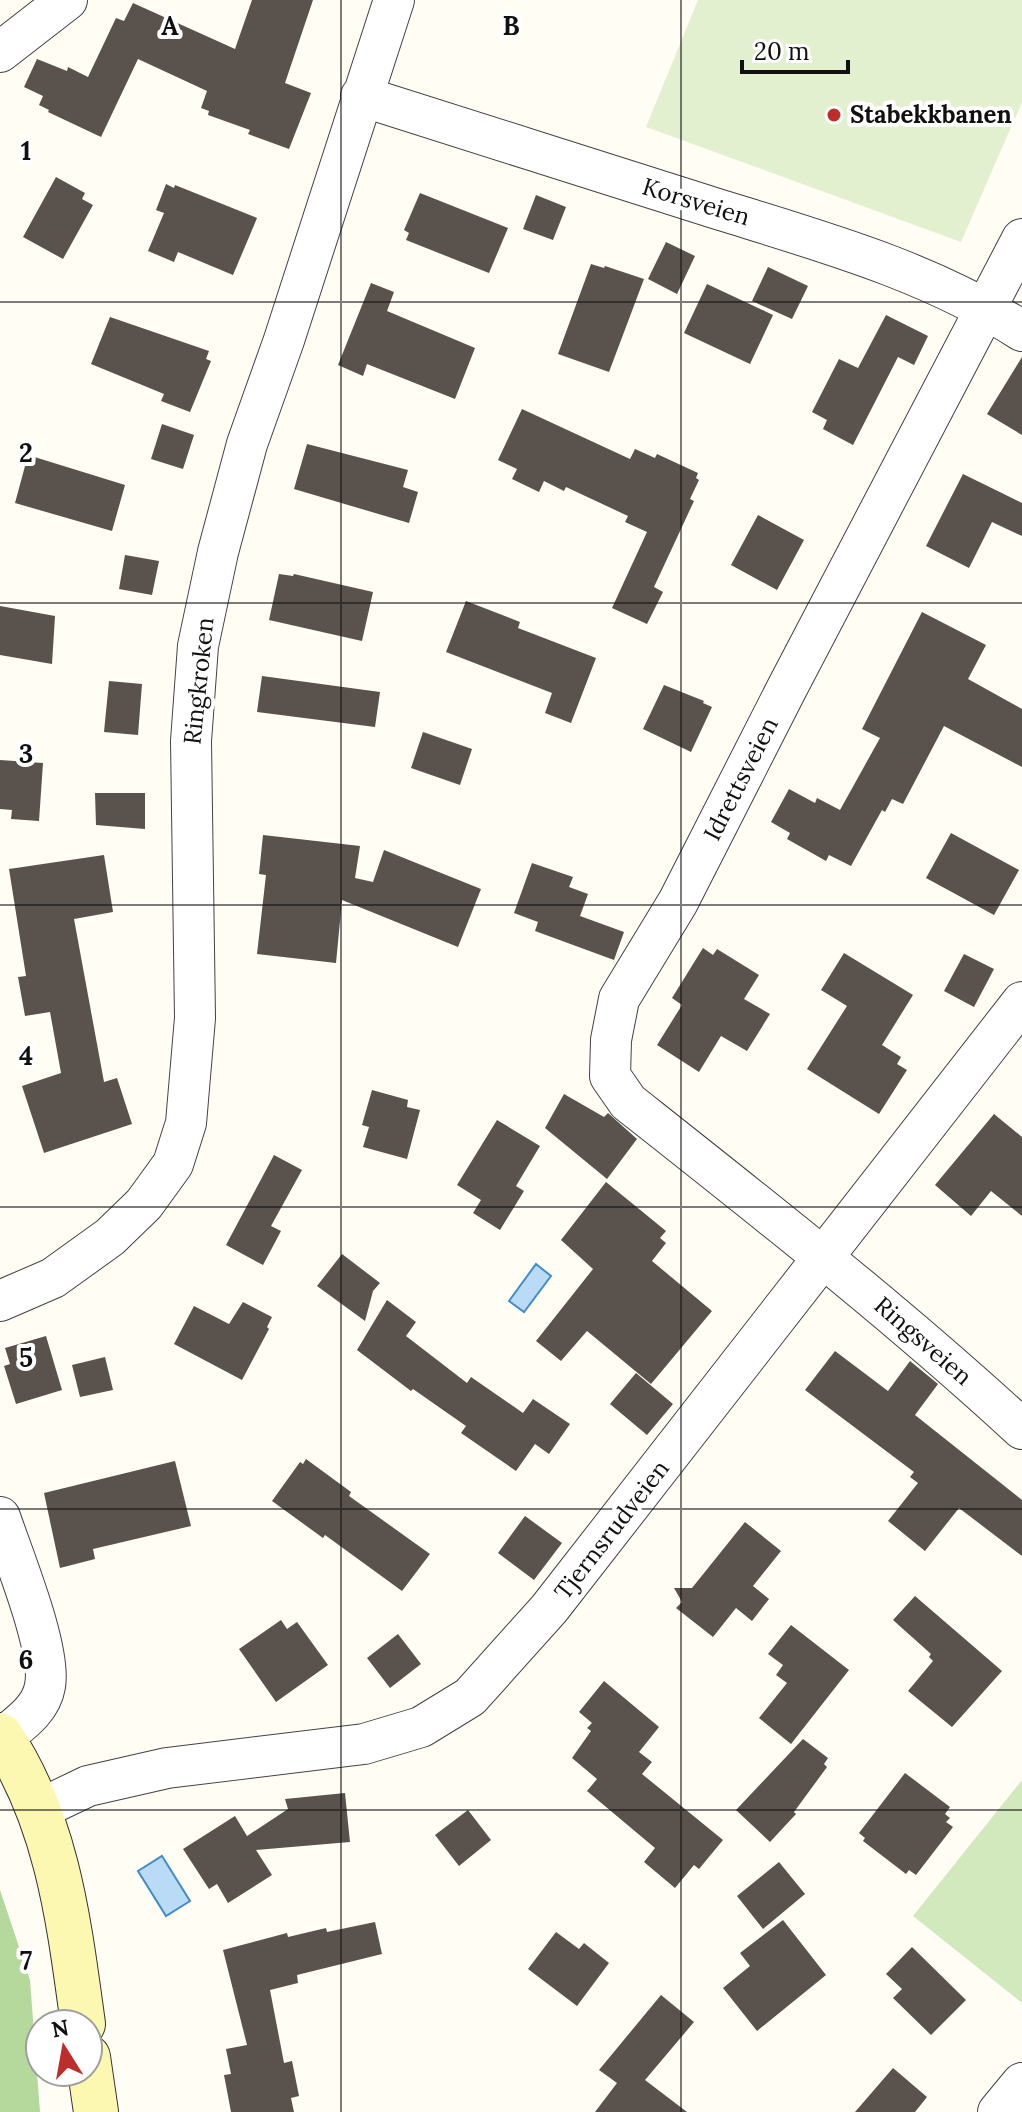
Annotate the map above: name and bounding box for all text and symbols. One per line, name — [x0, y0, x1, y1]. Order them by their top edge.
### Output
text: A — [161, 9, 179, 42]
text: B — [502, 9, 520, 42]
scale bar — [742, 24, 848, 74]
text: 20 m — [754, 36, 810, 67]
place label: Stabekkbanen — [850, 99, 1012, 130]
marker: Stabekkbanen — [825, 106, 843, 124]
text: 1 — [21, 134, 31, 167]
street label: Korsveien — [639, 170, 754, 233]
text: 2 — [19, 436, 33, 469]
street label: Ringkroken — [176, 616, 221, 746]
street label: Idrettsveien — [696, 712, 785, 846]
text: 3 — [19, 737, 33, 770]
text: 4 — [19, 1039, 33, 1072]
street label: Ringsveien — [868, 1290, 979, 1392]
text: 5 — [19, 1341, 33, 1374]
street label: Tjernsrudveien — [547, 1454, 676, 1606]
text: 6 — [19, 1643, 33, 1676]
text: 7 — [20, 1944, 32, 1977]
north arrow — [24, 2008, 104, 2088]
text: N — [49, 2013, 71, 2044]

